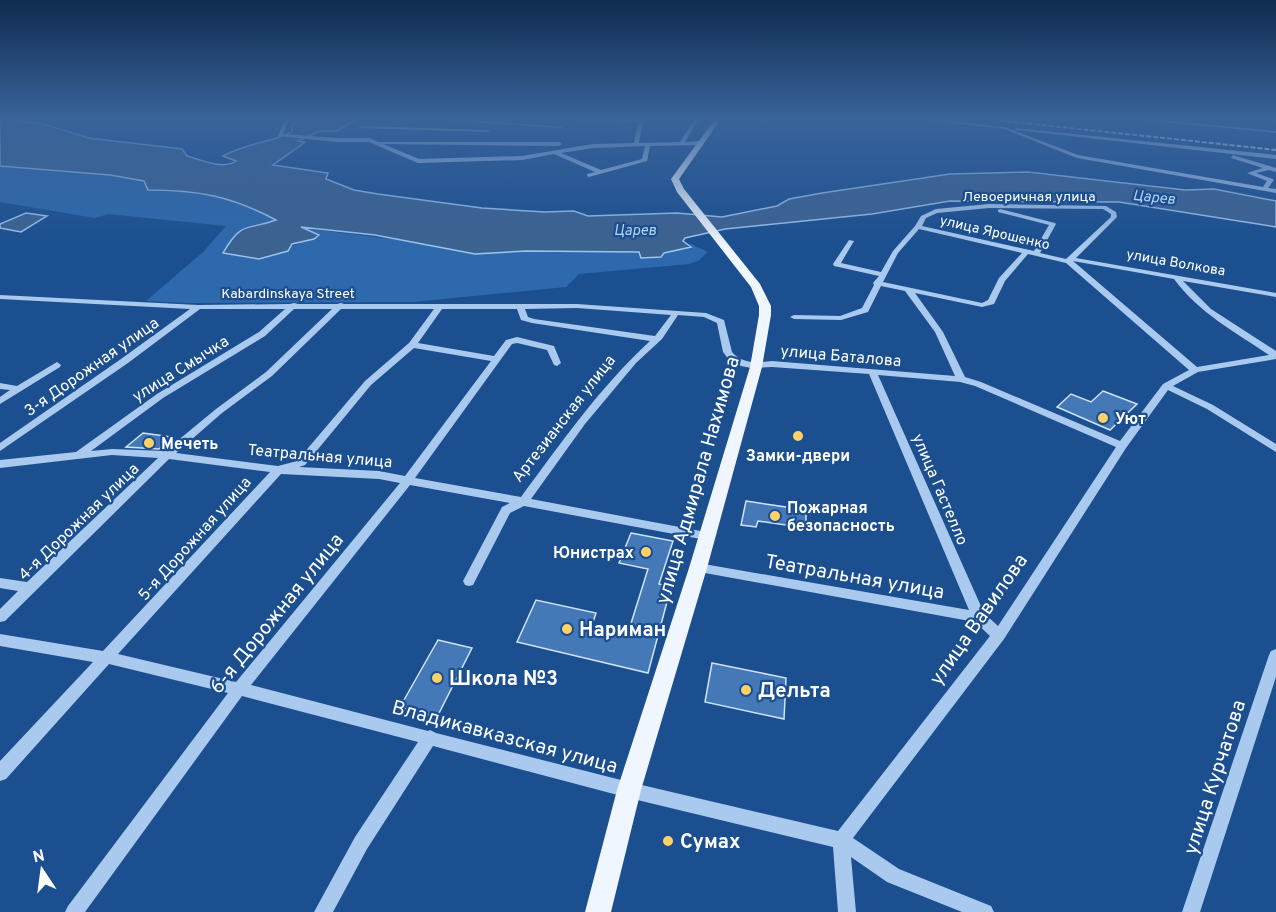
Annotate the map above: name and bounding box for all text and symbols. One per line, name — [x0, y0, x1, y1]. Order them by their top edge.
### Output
water label: Царев — [1132, 187, 1177, 210]
street label: Левоеричная улица — [962, 189, 1096, 206]
street label: улица Ярошенко — [938, 213, 1052, 254]
water label: Царев — [614, 222, 657, 241]
street label: улица Волкова — [1125, 246, 1227, 281]
street label: Kabardinskaya Street — [221, 286, 355, 303]
street label: 3-я Дорожная улица — [21, 314, 163, 422]
street label: улица Смычка — [129, 332, 233, 407]
street label: улица Баталова — [780, 342, 902, 372]
street label: Артезианская улица — [509, 351, 621, 487]
street label: улица Адмирала Нахимова — [651, 354, 747, 607]
place label: Уют — [1115, 410, 1146, 430]
marker: Уют — [1096, 411, 1110, 425]
marker: Замки-двери — [791, 429, 805, 443]
street label: улица Гастелло — [907, 431, 972, 549]
place label: Мечеть — [161, 435, 218, 455]
marker: Мечеть — [142, 436, 156, 450]
street label: Театральная улица — [247, 441, 393, 473]
place label: Замки-двери — [746, 447, 850, 467]
street label: 4-я Дорожная улица — [15, 460, 144, 585]
street label: 5-я Дорожная улица — [135, 473, 256, 605]
place label: Пожарная безопасность — [787, 499, 895, 537]
marker: Пожарная безопасность — [768, 509, 782, 523]
street label: 6-я Дорожная улица — [205, 529, 350, 700]
place label: Юнистрах — [553, 544, 634, 564]
marker: Юнистрах — [639, 545, 653, 559]
street label: Театральная улица — [763, 549, 946, 607]
street label: улица Вавилова — [925, 549, 1035, 691]
place label: Нариман — [579, 618, 666, 644]
marker: Нариман — [560, 622, 574, 636]
place label: Школа №3 — [449, 667, 558, 693]
marker: Школа №3 — [430, 671, 444, 685]
place label: Дельта — [758, 679, 831, 705]
marker: Дельта — [739, 683, 753, 697]
street label: Владикавказская улица — [389, 695, 620, 781]
street label: улица Курчатова — [1179, 697, 1253, 858]
place label: Сумах — [680, 830, 741, 856]
marker: Сумах — [661, 834, 675, 848]
north arrow — [12, 840, 72, 900]
text: N — [31, 846, 47, 868]

